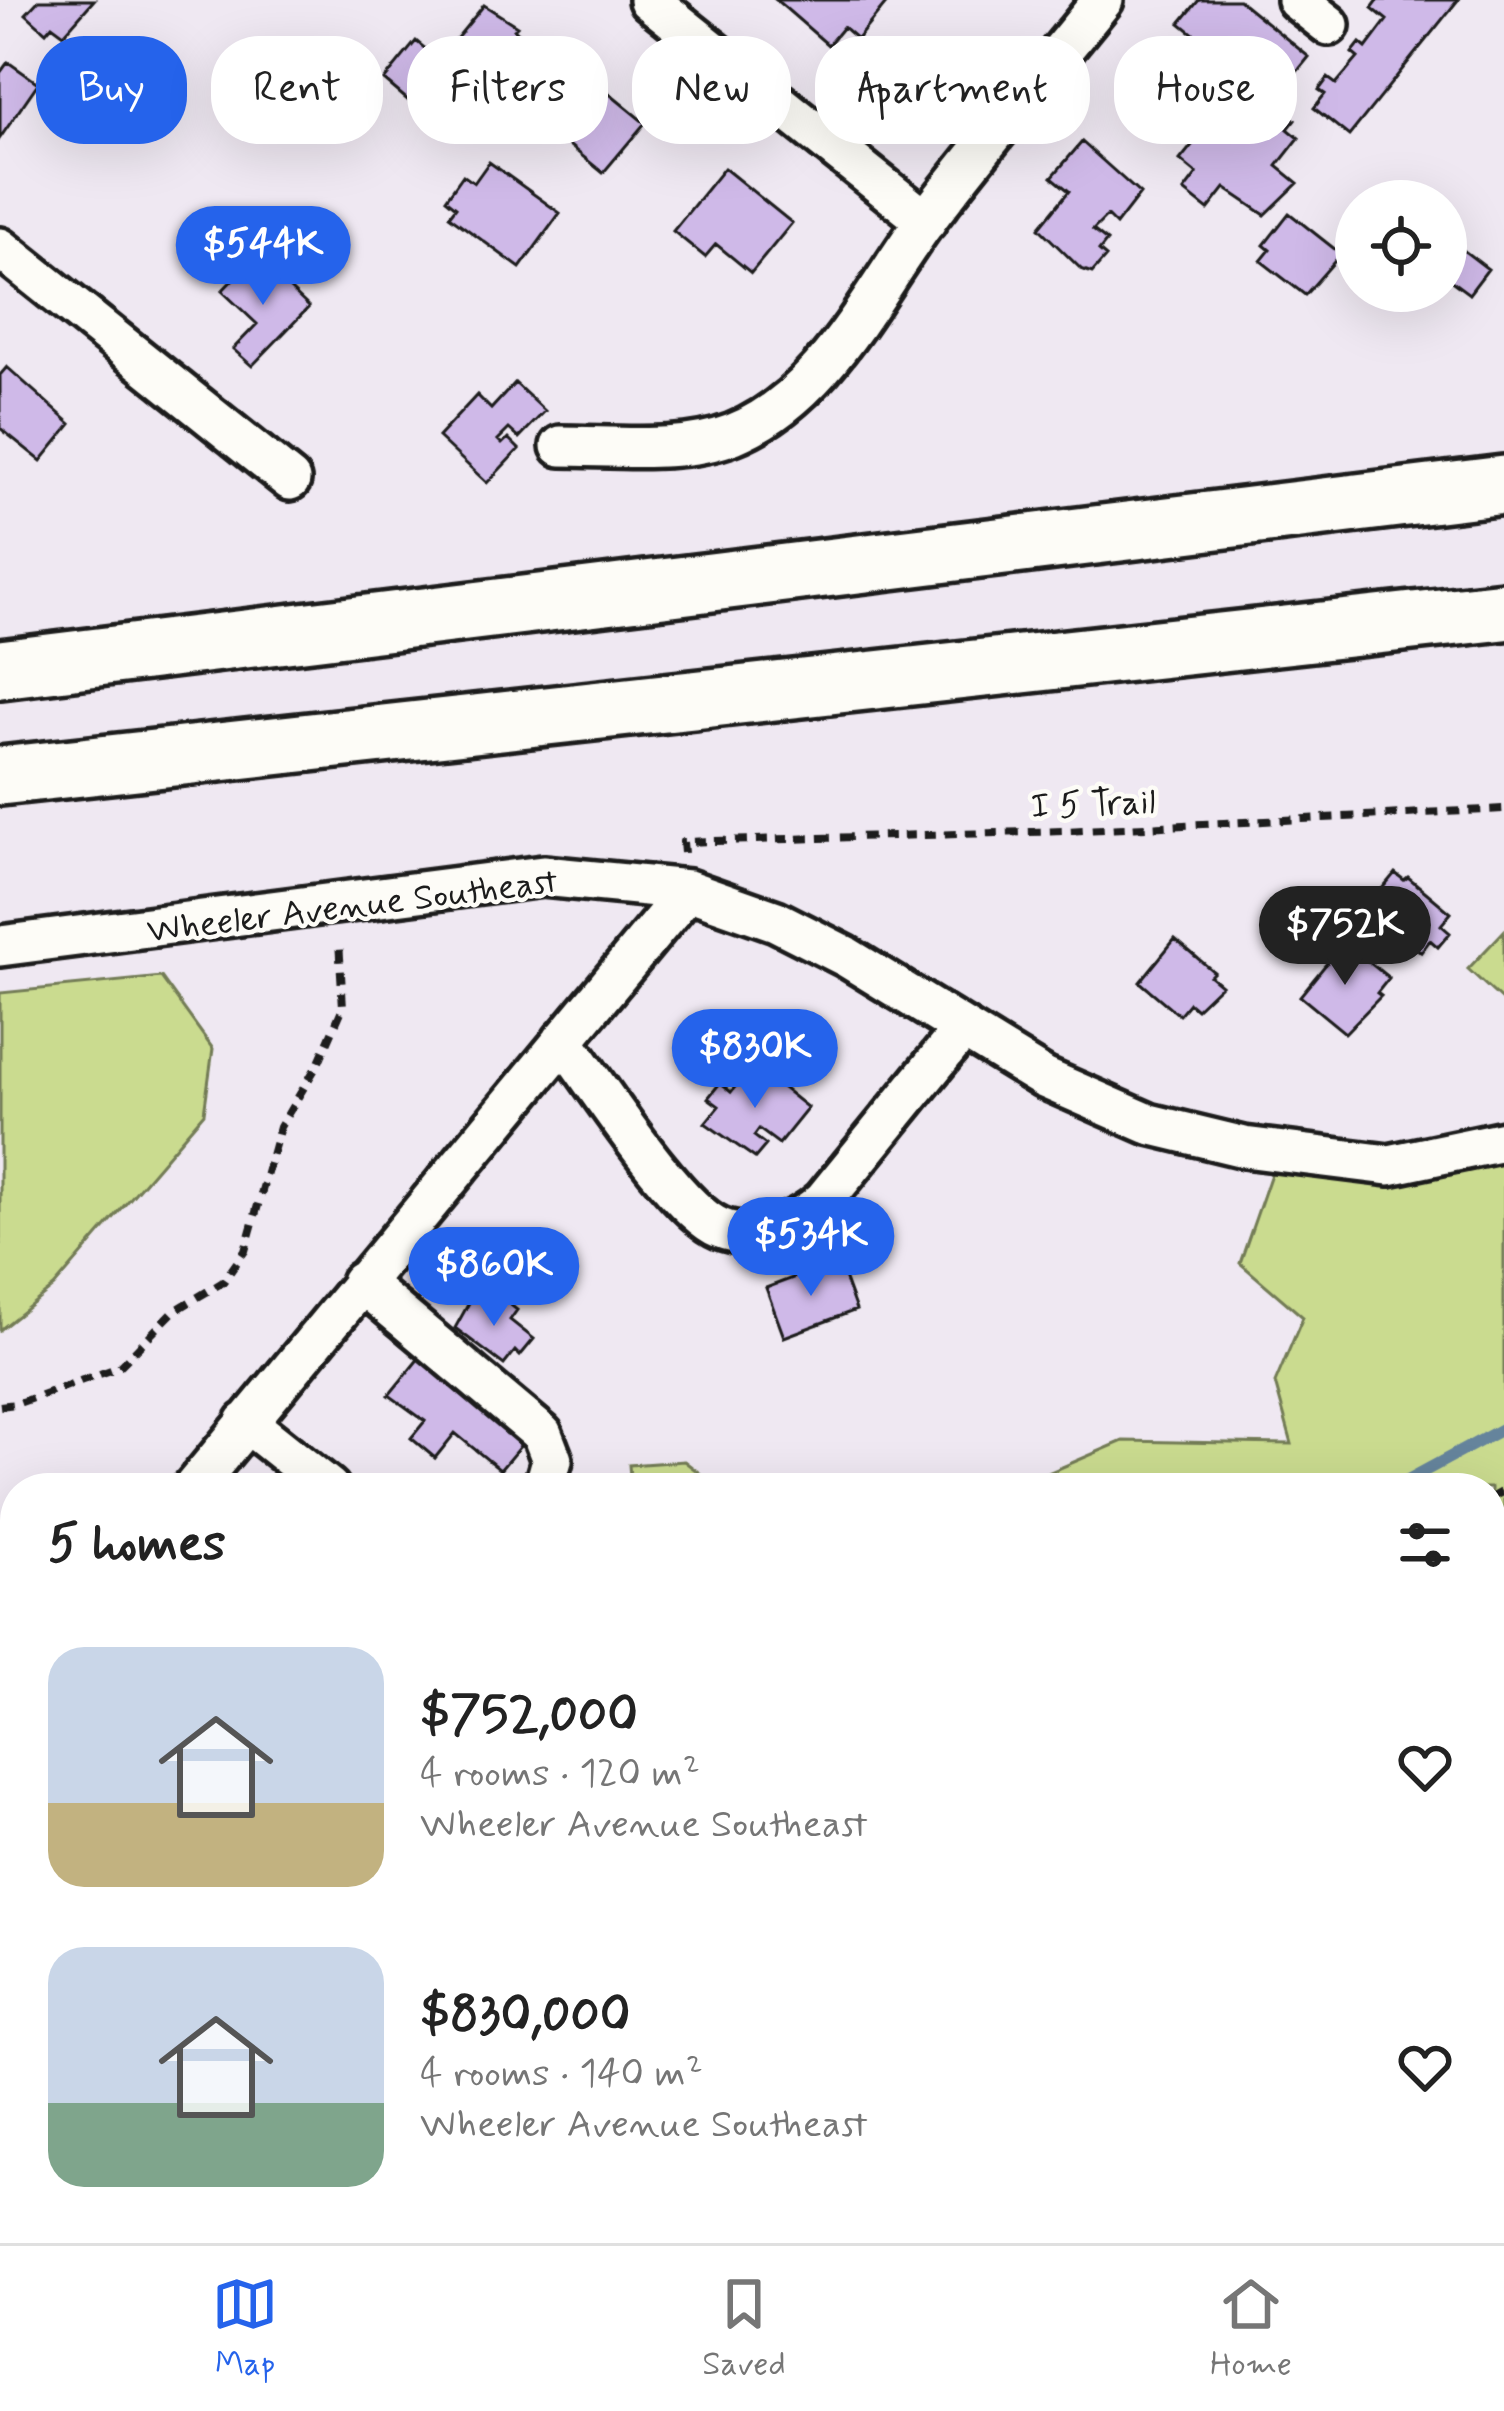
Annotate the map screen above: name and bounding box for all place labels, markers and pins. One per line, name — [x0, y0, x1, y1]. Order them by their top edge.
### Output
pin: $544K — [179, 206, 347, 308]
pin: $752K — [1261, 886, 1429, 988]
pin: $830K — [671, 1009, 839, 1111]
pin: $534K — [727, 1197, 895, 1299]
pin: $860K — [410, 1227, 578, 1329]

